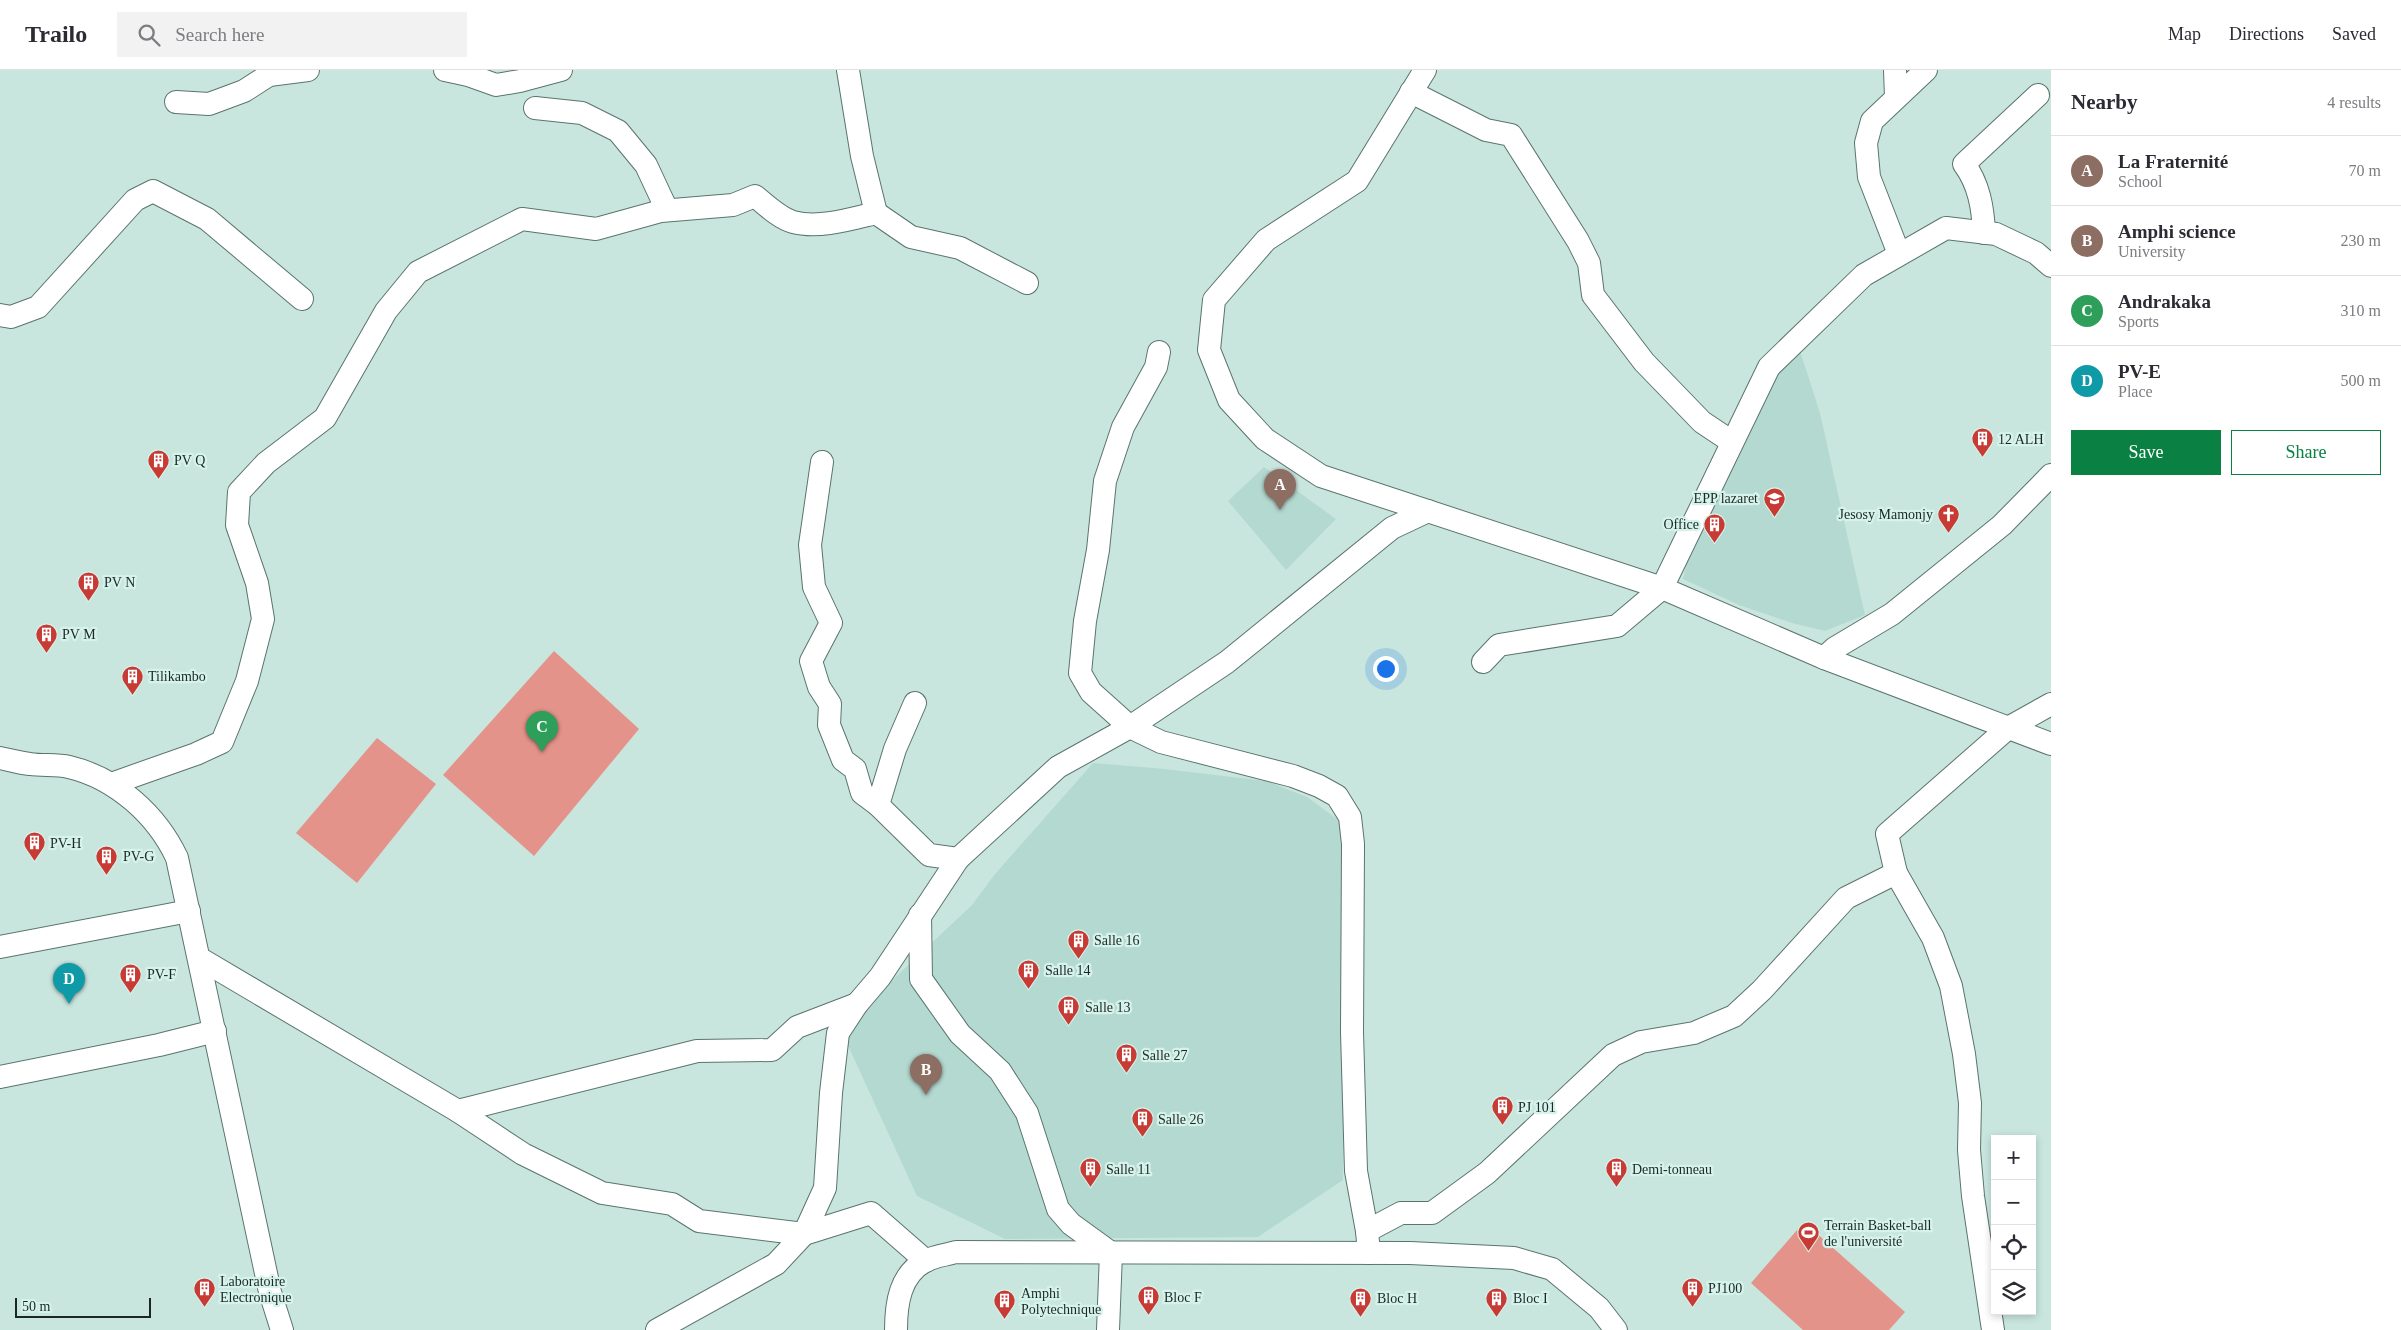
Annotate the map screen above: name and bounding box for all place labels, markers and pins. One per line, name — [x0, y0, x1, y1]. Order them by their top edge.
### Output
building icon: 12 ALH — [1970, 427, 1994, 458]
place label: 12 ALH — [1998, 432, 2044, 447]
building icon: PV Q — [146, 448, 170, 479]
place label: PV Q — [174, 453, 205, 468]
pin: A — [1264, 469, 1296, 510]
school or university icon: EPP lazaret — [1762, 486, 1786, 517]
place label: EPP lazaret — [1694, 491, 1758, 506]
church icon: Jesosy Mamonjy — [1937, 502, 1961, 533]
place label: Jesosy Mamonjy — [1839, 507, 1933, 522]
building icon: Office — [1703, 512, 1727, 543]
place label: Office — [1664, 517, 1699, 532]
building icon: PV N — [76, 570, 100, 601]
place label: PV N — [104, 575, 135, 590]
building icon: PV M — [34, 622, 58, 653]
place label: PV M — [62, 627, 96, 642]
building icon: Tilikambo — [120, 664, 144, 695]
place label: Tilikambo — [148, 669, 206, 684]
pin: C — [526, 711, 558, 752]
building icon: PV-H — [22, 831, 46, 862]
place label: PV-H — [50, 836, 81, 851]
building icon: PV-G — [95, 844, 119, 875]
place label: PV-G — [123, 849, 154, 864]
building icon: Salle 16 — [1066, 928, 1090, 959]
place label: Salle 16 — [1094, 933, 1140, 948]
building icon: Salle 14 — [1017, 958, 1041, 989]
building icon: PV-F — [119, 962, 143, 993]
pin: D — [53, 963, 85, 1004]
place label: Salle 14 — [1045, 963, 1091, 978]
place label: PV-F — [147, 967, 176, 982]
building icon: Salle 13 — [1057, 995, 1081, 1026]
place label: Salle 13 — [1085, 1000, 1131, 1015]
building icon: Salle 27 — [1114, 1043, 1138, 1074]
place label: Salle 27 — [1142, 1048, 1188, 1063]
pin: B — [910, 1054, 942, 1095]
building icon: PJ 101 — [1490, 1095, 1514, 1126]
place label: PJ 101 — [1518, 1100, 1556, 1115]
building icon: Salle 26 — [1130, 1107, 1154, 1138]
place label: Salle 26 — [1158, 1112, 1204, 1127]
building icon: Salle 11 — [1078, 1157, 1102, 1188]
building icon: Demi-tonneau — [1604, 1157, 1628, 1188]
place label: Salle 11 — [1106, 1162, 1151, 1177]
place label: Demi-tonneau — [1632, 1162, 1712, 1177]
place label: Terrain Basket-ball de l'université — [1824, 1218, 1932, 1249]
sports icon: Terrain Basket-ball de l'université — [1796, 1221, 1820, 1252]
place label: Laboratoire Electronique — [220, 1274, 292, 1305]
building icon: PJ100 — [1680, 1276, 1704, 1307]
building icon: Laboratoire Electronique — [192, 1277, 216, 1308]
place label: PJ100 — [1708, 1281, 1742, 1296]
building icon: Bloc F — [1136, 1285, 1160, 1316]
place label: Amphi Polytechnique — [1021, 1286, 1101, 1317]
building icon: Bloc H — [1349, 1286, 1373, 1317]
building icon: Bloc I — [1485, 1286, 1509, 1317]
building icon: Amphi Polytechnique — [993, 1289, 1017, 1320]
place label: Bloc F — [1164, 1290, 1202, 1305]
place label: Bloc H — [1377, 1291, 1417, 1306]
place label: Bloc I — [1513, 1291, 1548, 1306]

